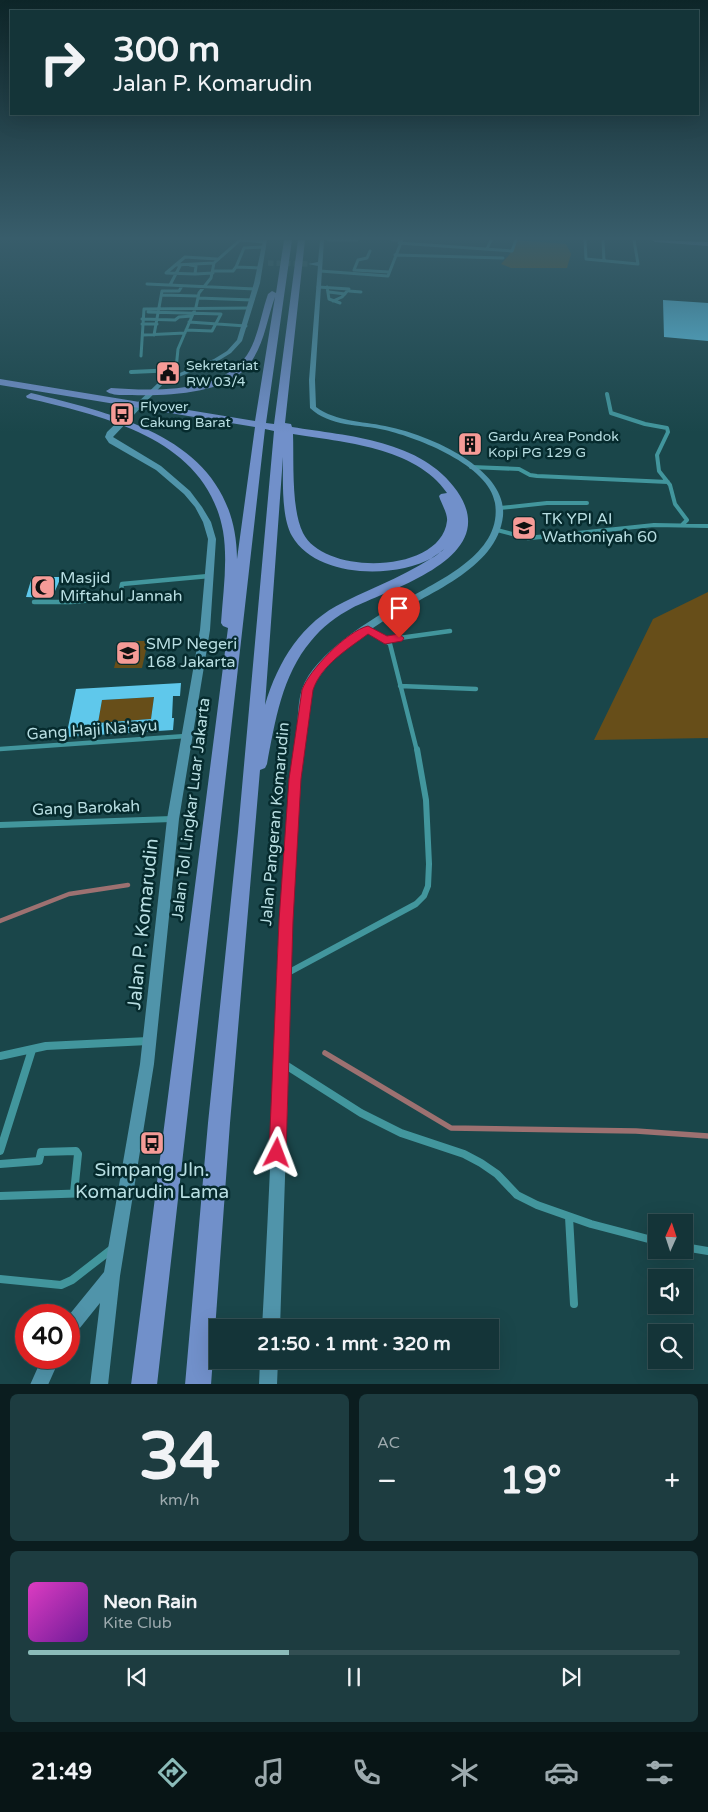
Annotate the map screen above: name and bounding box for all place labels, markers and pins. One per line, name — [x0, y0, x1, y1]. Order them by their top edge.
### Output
place label: Sekretariat RW 03/4 — [186, 357, 259, 390]
public building icon: Sekretariat RW 03/4 — [155, 360, 181, 386]
place label: Flyover Cakung Barat — [140, 398, 231, 431]
bus stop icon: Flyover Cakung Barat — [109, 401, 135, 427]
place label: Gardu Area Pondok Kopi PG 129 G — [488, 428, 619, 461]
building icon: Gardu Area Pondok Kopi PG 129 G — [457, 431, 483, 457]
place label: TK YPI Al Wathoniyah 60 — [542, 509, 657, 547]
school or university icon: TK YPI Al Wathoniyah 60 — [511, 515, 537, 541]
place label: Masjid Miftahul Jannah — [60, 568, 183, 606]
mosque icon: Masjid Miftahul Jannah — [30, 574, 56, 600]
pin — [378, 587, 420, 638]
place label: SMP Negeri 168 Jakarta — [146, 634, 237, 672]
school or university icon: SMP Negeri 168 Jakarta — [115, 640, 141, 666]
bus stop icon: Simpang Jln. Komarudin Lama — [139, 1130, 165, 1156]
place label: Simpang Jln. Komarudin Lama — [75, 1159, 229, 1203]

